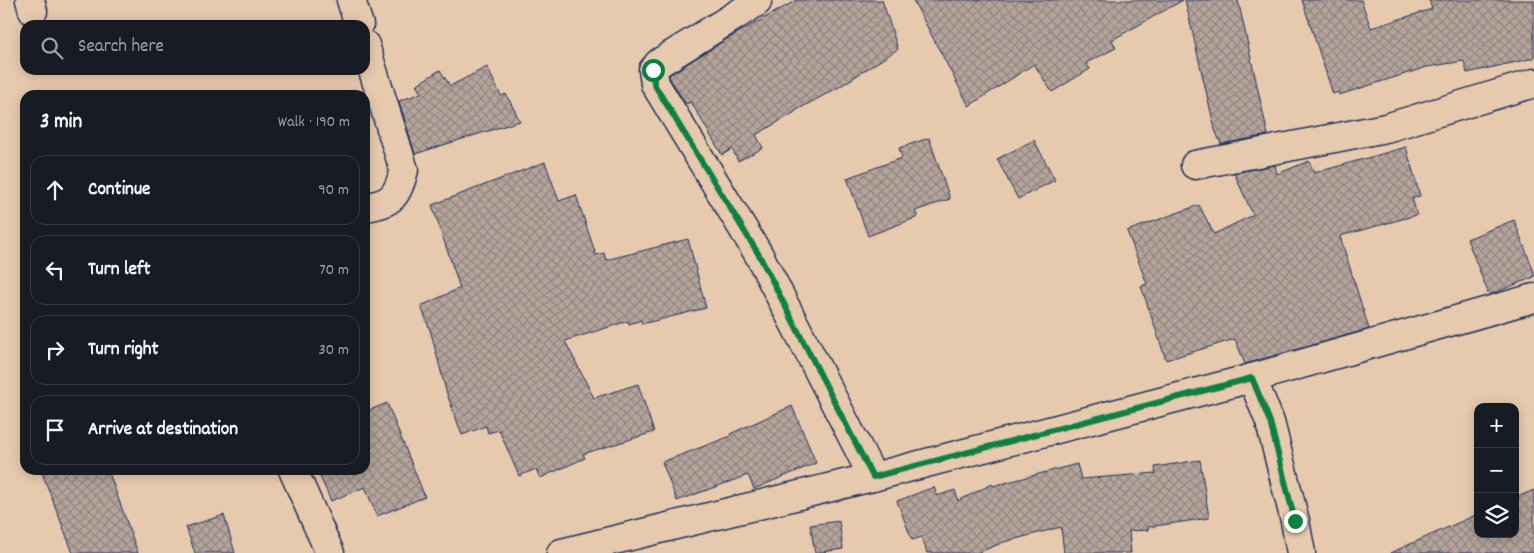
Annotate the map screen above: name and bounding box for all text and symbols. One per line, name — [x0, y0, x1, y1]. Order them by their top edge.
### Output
search box — [20, 20, 370, 75]
icon: search — [38, 34, 66, 62]
text: Search here — [78, 34, 164, 61]
route start — [642, 59, 665, 82]
text: 3 min — [40, 108, 82, 138]
text: Walk · 190 m — [278, 111, 350, 134]
icon: ahead — [41, 176, 69, 204]
text: Continue — [88, 177, 150, 204]
text: 90 m — [318, 179, 349, 202]
icon: left — [41, 256, 69, 284]
text: Turn left — [88, 257, 151, 284]
text: 70 m — [319, 259, 349, 282]
icon: right — [41, 336, 69, 364]
text: Turn right — [88, 337, 159, 364]
text: 30 m — [319, 339, 349, 362]
map controls — [1474, 403, 1519, 538]
button: + — [1474, 403, 1519, 448]
icon: arrive — [41, 416, 69, 444]
text: Arrive at destination — [88, 417, 238, 444]
button: − — [1474, 448, 1519, 493]
button: layers — [1474, 493, 1519, 538]
route end — [1284, 510, 1307, 533]

